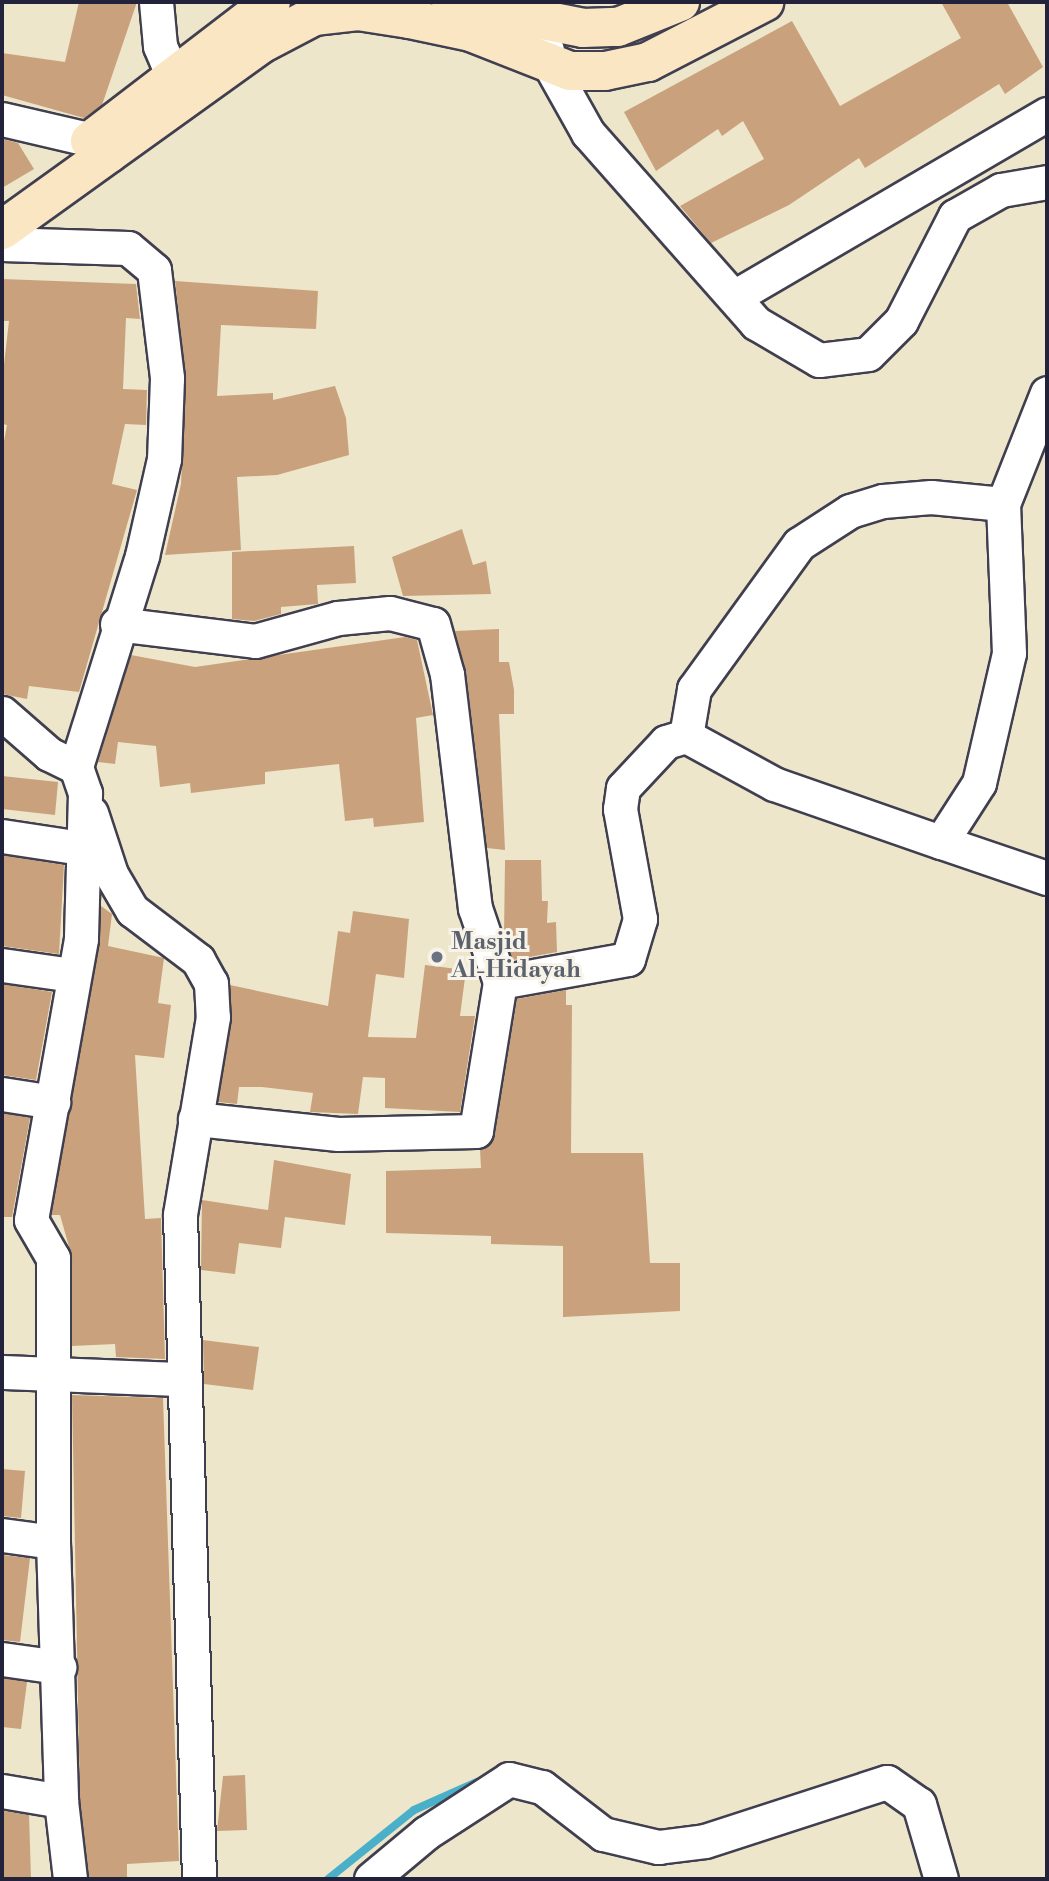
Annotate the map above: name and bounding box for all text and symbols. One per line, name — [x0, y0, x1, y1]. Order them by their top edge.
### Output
place label: Masjid Al-Hidayah — [451, 929, 581, 985]
marker: Masjid Al-Hidayah — [429, 949, 445, 965]

